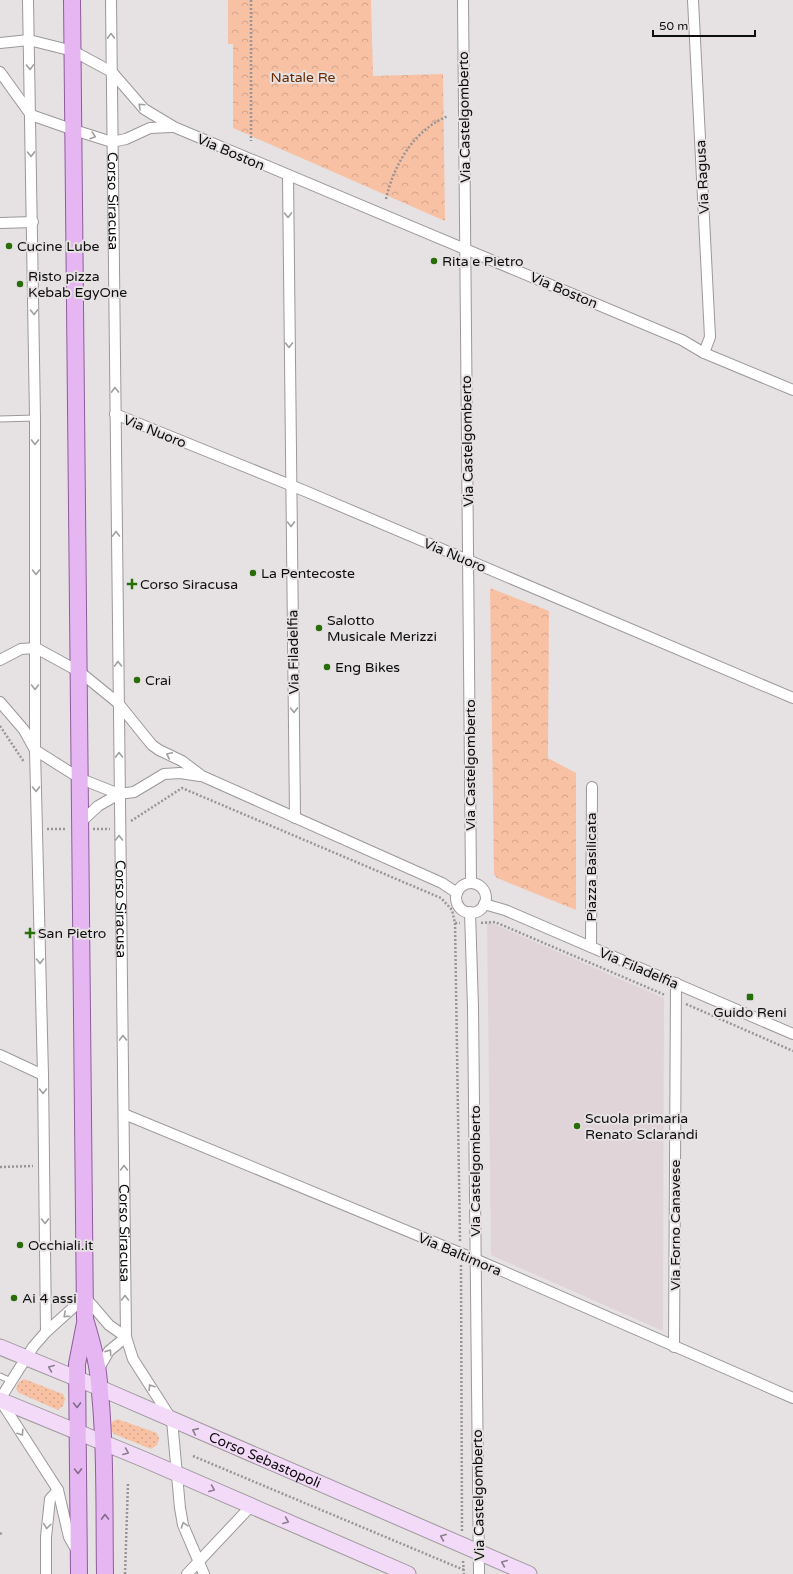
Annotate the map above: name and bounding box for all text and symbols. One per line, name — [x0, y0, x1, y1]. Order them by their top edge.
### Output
scale bar — [653, 12, 755, 38]
text: 50 m — [659, 19, 688, 33]
one-way arrow — [107, 33, 115, 39]
street label: Via Castelgomberto — [455, 51, 474, 183]
one-way arrow — [26, 64, 34, 70]
park label: Natale Re — [270, 69, 336, 86]
one-way arrow — [138, 103, 146, 111]
one-way arrow — [89, 131, 96, 140]
street label: Via Boston — [194, 131, 267, 174]
street label: Via Ragusa — [692, 139, 713, 215]
one-way arrow — [27, 151, 35, 157]
street label: Corso Siracusa — [104, 152, 122, 250]
one-way arrow — [284, 212, 292, 218]
place label: Cucine Lube — [17, 238, 100, 255]
marker: Cucine Lube — [4, 241, 14, 251]
place label: Rita e Pietro — [442, 253, 524, 270]
marker: Rita e Pietro — [429, 256, 439, 266]
place label: Risto pizza Kebab EgyOne — [28, 268, 127, 301]
street label: Via Boston — [527, 269, 600, 312]
marker: Risto pizza Kebab EgyOne — [15, 279, 25, 289]
one-way arrow — [30, 309, 38, 315]
one-way arrow — [285, 342, 293, 348]
street label: Via Castelgomberto — [458, 375, 477, 507]
one-way arrow — [111, 387, 119, 393]
street label: Via Nuoro — [121, 411, 189, 452]
one-way arrow — [31, 439, 39, 445]
one-way arrow — [287, 521, 295, 527]
one-way arrow — [112, 531, 121, 537]
street label: Via Nuoro — [421, 535, 489, 576]
place label: La Pentecoste — [261, 565, 355, 582]
marker: La Pentecoste — [248, 568, 258, 578]
one-way arrow — [32, 569, 40, 575]
place label: Corso Siracusa — [140, 576, 238, 593]
marker: Corso Siracusa — [127, 579, 137, 589]
street label: Via Filadelfia — [284, 609, 303, 695]
place label: Salotto Musicale Merizzi — [327, 612, 437, 645]
marker: Salotto Musicale Merizzi — [314, 623, 324, 633]
place label: Eng Bikes — [335, 659, 400, 676]
one-way arrow — [114, 661, 122, 667]
marker: Eng Bikes — [322, 662, 332, 672]
place label: Crai — [145, 672, 171, 689]
marker: Crai — [132, 675, 142, 685]
one-way arrow — [31, 684, 39, 690]
street label: Via Castelgomberto — [462, 699, 479, 831]
one-way arrow — [290, 707, 298, 713]
one-way arrow — [115, 752, 123, 758]
one-way arrow — [166, 752, 174, 760]
one-way arrow — [32, 786, 40, 792]
street label: Piazza Basilicata — [583, 812, 600, 922]
one-way arrow — [115, 835, 123, 841]
street label: Corso Siracusa — [112, 860, 130, 958]
place label: San Pietro — [38, 925, 106, 942]
marker: San Pietro — [25, 928, 35, 938]
street label: Via Filadelfia — [596, 944, 681, 993]
one-way arrow — [36, 958, 45, 964]
marker: Guido Reni — [745, 992, 755, 1002]
place label: Guido Reni — [713, 1004, 787, 1021]
one-way arrow — [118, 1035, 127, 1041]
one-way arrow — [39, 1088, 48, 1094]
street label: Via Castelgomberto — [467, 1105, 484, 1237]
place label: Scuola primaria Renato Sclarandi — [585, 1110, 698, 1143]
marker: Scuola primaria Renato Sclarandi — [572, 1121, 582, 1131]
street label: Via Forno Canavese — [667, 1160, 684, 1290]
one-way arrow — [120, 1165, 129, 1171]
street label: Corso Siracusa — [115, 1184, 133, 1282]
one-way arrow — [41, 1218, 49, 1224]
street label: Via Baltimora — [415, 1229, 504, 1280]
place label: Occhiali.it — [28, 1237, 94, 1254]
marker: Occhiali.it — [15, 1240, 25, 1250]
place label: Ai 4 assi — [22, 1290, 77, 1307]
marker: Ai 4 assi — [9, 1293, 19, 1303]
one-way arrow — [121, 1295, 130, 1301]
one-way arrow — [63, 1310, 70, 1317]
one-way arrow — [104, 1349, 111, 1356]
one-way arrow — [47, 1365, 54, 1373]
one-way arrow — [148, 1384, 156, 1391]
one-way arrow — [73, 1402, 81, 1408]
one-way arrow — [192, 1428, 200, 1436]
street label: Corso Sebastopoli — [206, 1428, 323, 1492]
one-way arrow — [17, 1429, 24, 1436]
street label: Via Castelgomberto — [469, 1429, 488, 1561]
one-way arrow — [122, 1447, 130, 1455]
one-way arrow — [73, 1468, 82, 1474]
one-way arrow — [207, 1484, 215, 1492]
one-way arrow — [101, 1514, 109, 1520]
one-way arrow — [282, 1516, 290, 1524]
one-way arrow — [180, 1522, 189, 1529]
one-way arrow — [43, 1523, 52, 1529]
one-way arrow — [440, 1534, 447, 1542]
one-way arrow — [501, 1560, 508, 1568]

